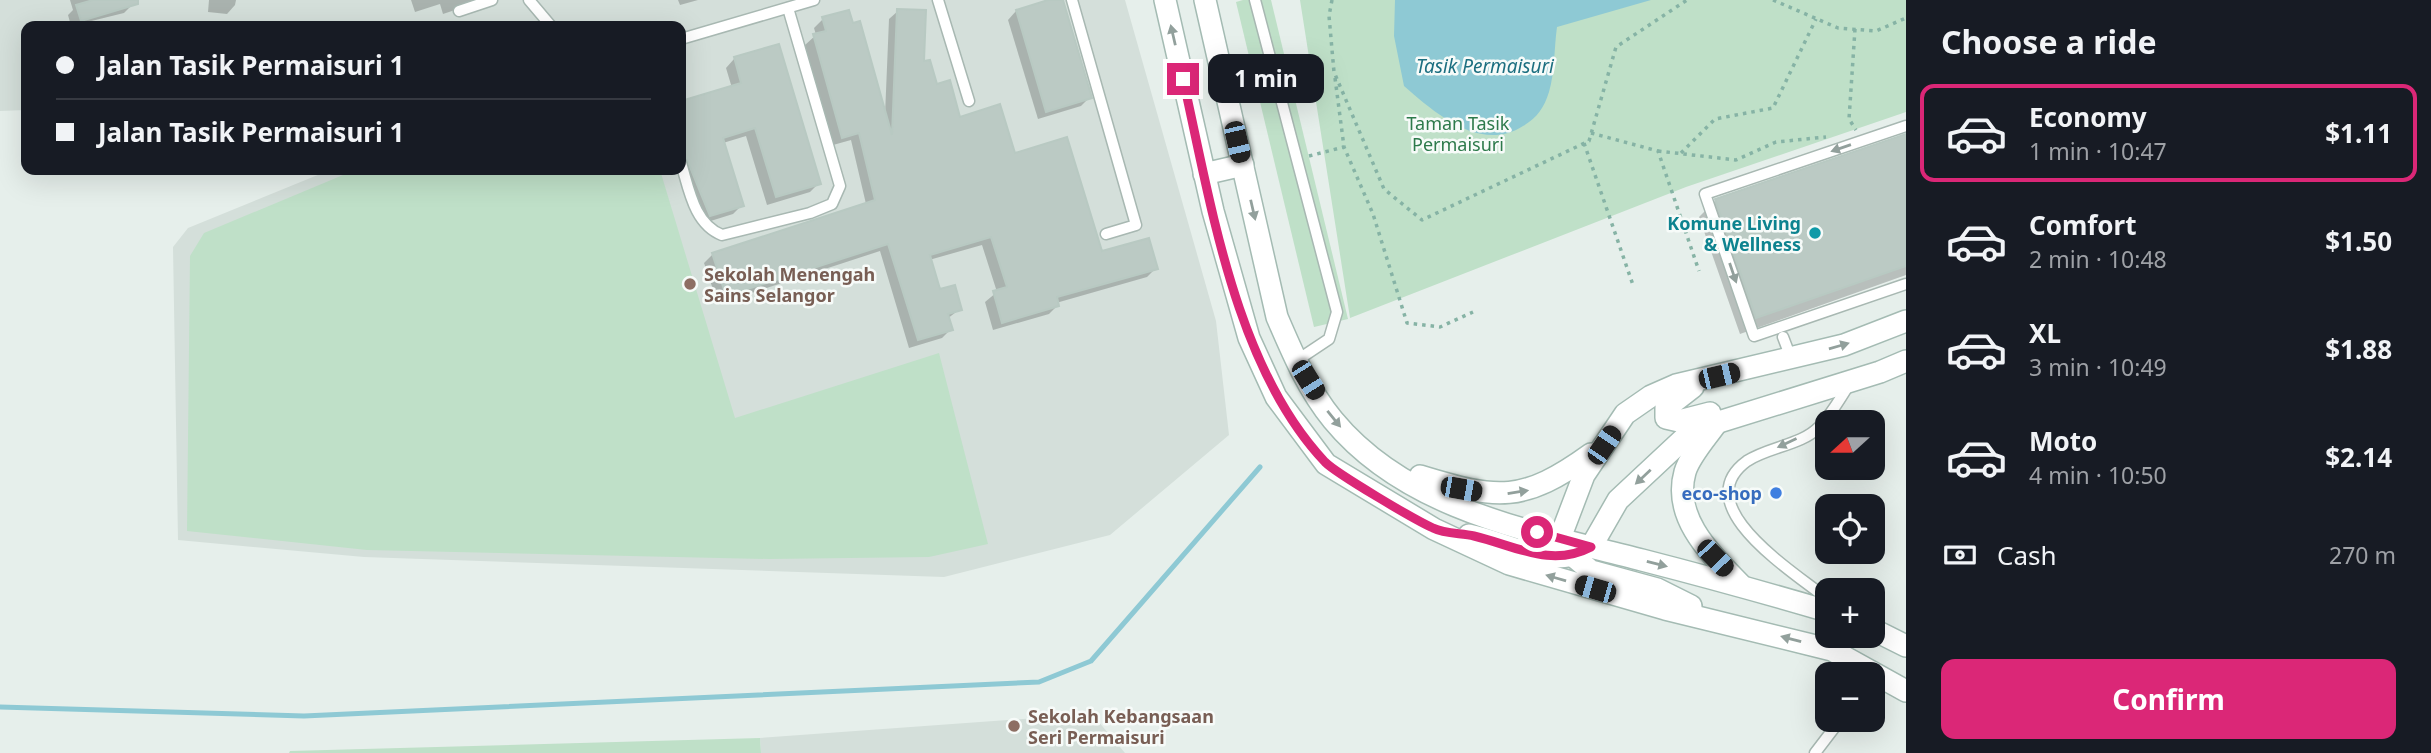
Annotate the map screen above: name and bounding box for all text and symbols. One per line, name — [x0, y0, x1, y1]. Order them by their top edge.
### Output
text: Choose a ride — [1941, 20, 2157, 63]
one-way arrow — [1167, 24, 1178, 46]
text: Jalan Tasik Permaisuri 1 — [98, 47, 404, 83]
water label: Tasik Permaisuri — [1416, 53, 1555, 79]
callout: 1 min — [1208, 55, 1323, 104]
text: 1 min — [1234, 62, 1298, 94]
route end — [1167, 63, 1199, 95]
text: Economy — [2029, 99, 2147, 135]
icon: car — [1945, 102, 2008, 165]
park label: Taman Tasik Permaisuri — [1407, 111, 1510, 156]
text: Jalan Tasik Permaisuri 1 — [98, 114, 404, 150]
text: $1.11 — [2325, 115, 2392, 151]
car — [1223, 119, 1252, 165]
text: 1 min · 10:47 — [2029, 135, 2167, 167]
one-way arrow — [1831, 143, 1852, 154]
one-way arrow — [1247, 199, 1258, 221]
text: Comfort — [2029, 207, 2137, 243]
icon: car — [1945, 210, 2008, 273]
place label: Komune Living & Wellness — [1667, 211, 1801, 256]
text: $1.50 — [2325, 223, 2392, 259]
marker: Komune Living & Wellness — [1807, 225, 1823, 241]
text: 2 min · 10:48 — [2029, 243, 2167, 275]
place label: Sekolah Menengah Sains Selangor — [704, 262, 875, 307]
one-way arrow — [1728, 263, 1739, 284]
marker: Sekolah Menengah Sains Selangor — [682, 276, 698, 292]
text: XL — [2029, 315, 2061, 351]
icon: car — [1945, 318, 2008, 381]
text: $1.88 — [2325, 331, 2392, 367]
one-way arrow — [1828, 340, 1849, 350]
text: 3 min · 10:49 — [2029, 351, 2167, 383]
car — [1288, 357, 1329, 403]
car — [1697, 361, 1742, 391]
one-way arrow — [1326, 410, 1341, 427]
north arrow — [1815, 410, 1885, 480]
map controls — [1815, 410, 1885, 732]
car — [1584, 422, 1625, 468]
text: Moto — [2029, 423, 2097, 459]
icon: car — [1945, 426, 2008, 489]
one-way arrow — [1777, 437, 1797, 449]
text: $2.14 — [2325, 439, 2392, 475]
text: 4 min · 10:50 — [2029, 459, 2167, 491]
one-way arrow — [1634, 469, 1652, 485]
car — [1439, 475, 1484, 503]
place label: eco-shop — [1682, 481, 1762, 505]
marker: eco-shop — [1768, 485, 1784, 501]
one-way arrow — [1507, 486, 1529, 497]
button: locate — [1815, 494, 1885, 564]
route start — [1521, 516, 1553, 548]
car — [1693, 536, 1738, 580]
icon: cash — [1941, 536, 1979, 574]
text: Cash — [1997, 537, 2057, 573]
text: 270 m — [2329, 539, 2396, 571]
one-way arrow — [1646, 559, 1668, 570]
one-way arrow — [1545, 572, 1566, 582]
car — [1572, 573, 1619, 605]
button: + — [1815, 578, 1885, 648]
one-way arrow — [1779, 633, 1801, 644]
button: Confirm — [1941, 659, 2396, 739]
button: − — [1815, 662, 1885, 732]
place label: Sekolah Kebangsaan Seri Permaisuri — [1028, 704, 1214, 749]
marker: Sekolah Kebangsaan Seri Permaisuri — [1006, 718, 1022, 734]

